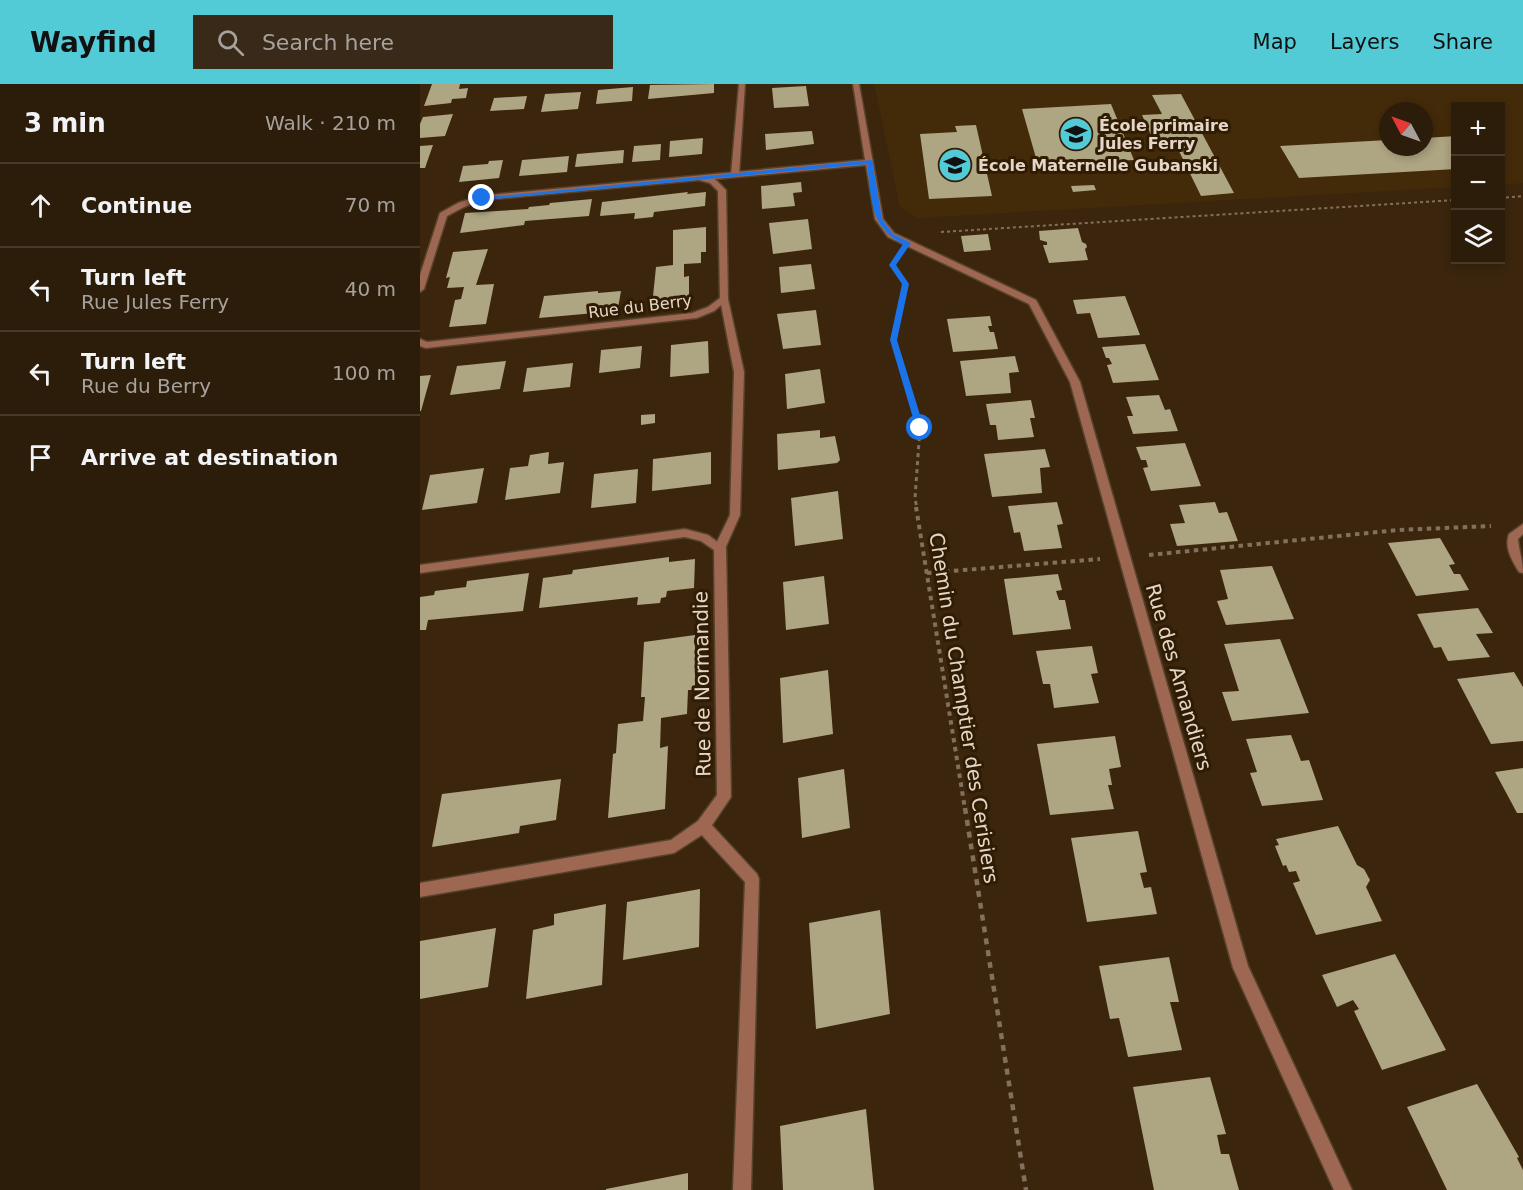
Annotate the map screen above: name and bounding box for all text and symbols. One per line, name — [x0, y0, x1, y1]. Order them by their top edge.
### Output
search box — [193, 15, 613, 69]
text: Wayfind — [30, 26, 157, 59]
icon: search — [214, 26, 247, 59]
text: Search here — [262, 30, 394, 55]
text: Map — [1253, 30, 1297, 54]
text: Layers — [1330, 30, 1399, 54]
text: Share — [1432, 30, 1493, 54]
north arrow — [1379, 102, 1433, 156]
map controls — [1451, 102, 1505, 264]
button: + — [1451, 102, 1505, 156]
text: 3 min — [24, 108, 106, 138]
text: Walk · 210 m — [265, 111, 396, 135]
school or university icon: École primaire Jules Ferry — [1058, 116, 1094, 152]
place label: École primaire Jules Ferry — [1098, 116, 1229, 153]
school or university icon: École Maternelle Gubanski — [937, 147, 973, 183]
place label: École Maternelle Gubanski — [978, 156, 1218, 175]
button: − — [1451, 156, 1505, 210]
route end — [468, 184, 494, 210]
icon: ahead — [24, 189, 57, 222]
text: Continue — [81, 193, 192, 218]
text: 70 m — [345, 193, 396, 217]
button: layers — [1451, 210, 1505, 264]
text: Turn left — [81, 265, 186, 290]
icon: left — [24, 273, 57, 306]
text: 40 m — [345, 277, 396, 301]
text: Rue Jules Ferry — [81, 290, 229, 314]
street label: Rue du Berry — [587, 291, 693, 322]
text: Turn left — [81, 349, 186, 374]
icon: left — [24, 357, 57, 390]
text: 100 m — [332, 361, 396, 385]
text: Rue du Berry — [81, 374, 211, 398]
route start — [906, 414, 932, 440]
icon: arrive — [24, 441, 57, 474]
text: Arrive at destination — [81, 445, 338, 470]
street label: Chemin du Champtier des Cerisiers — [924, 531, 1004, 885]
street label: Rue des Amandiers — [1141, 581, 1217, 773]
street label: Rue de Normandie — [688, 591, 716, 777]

